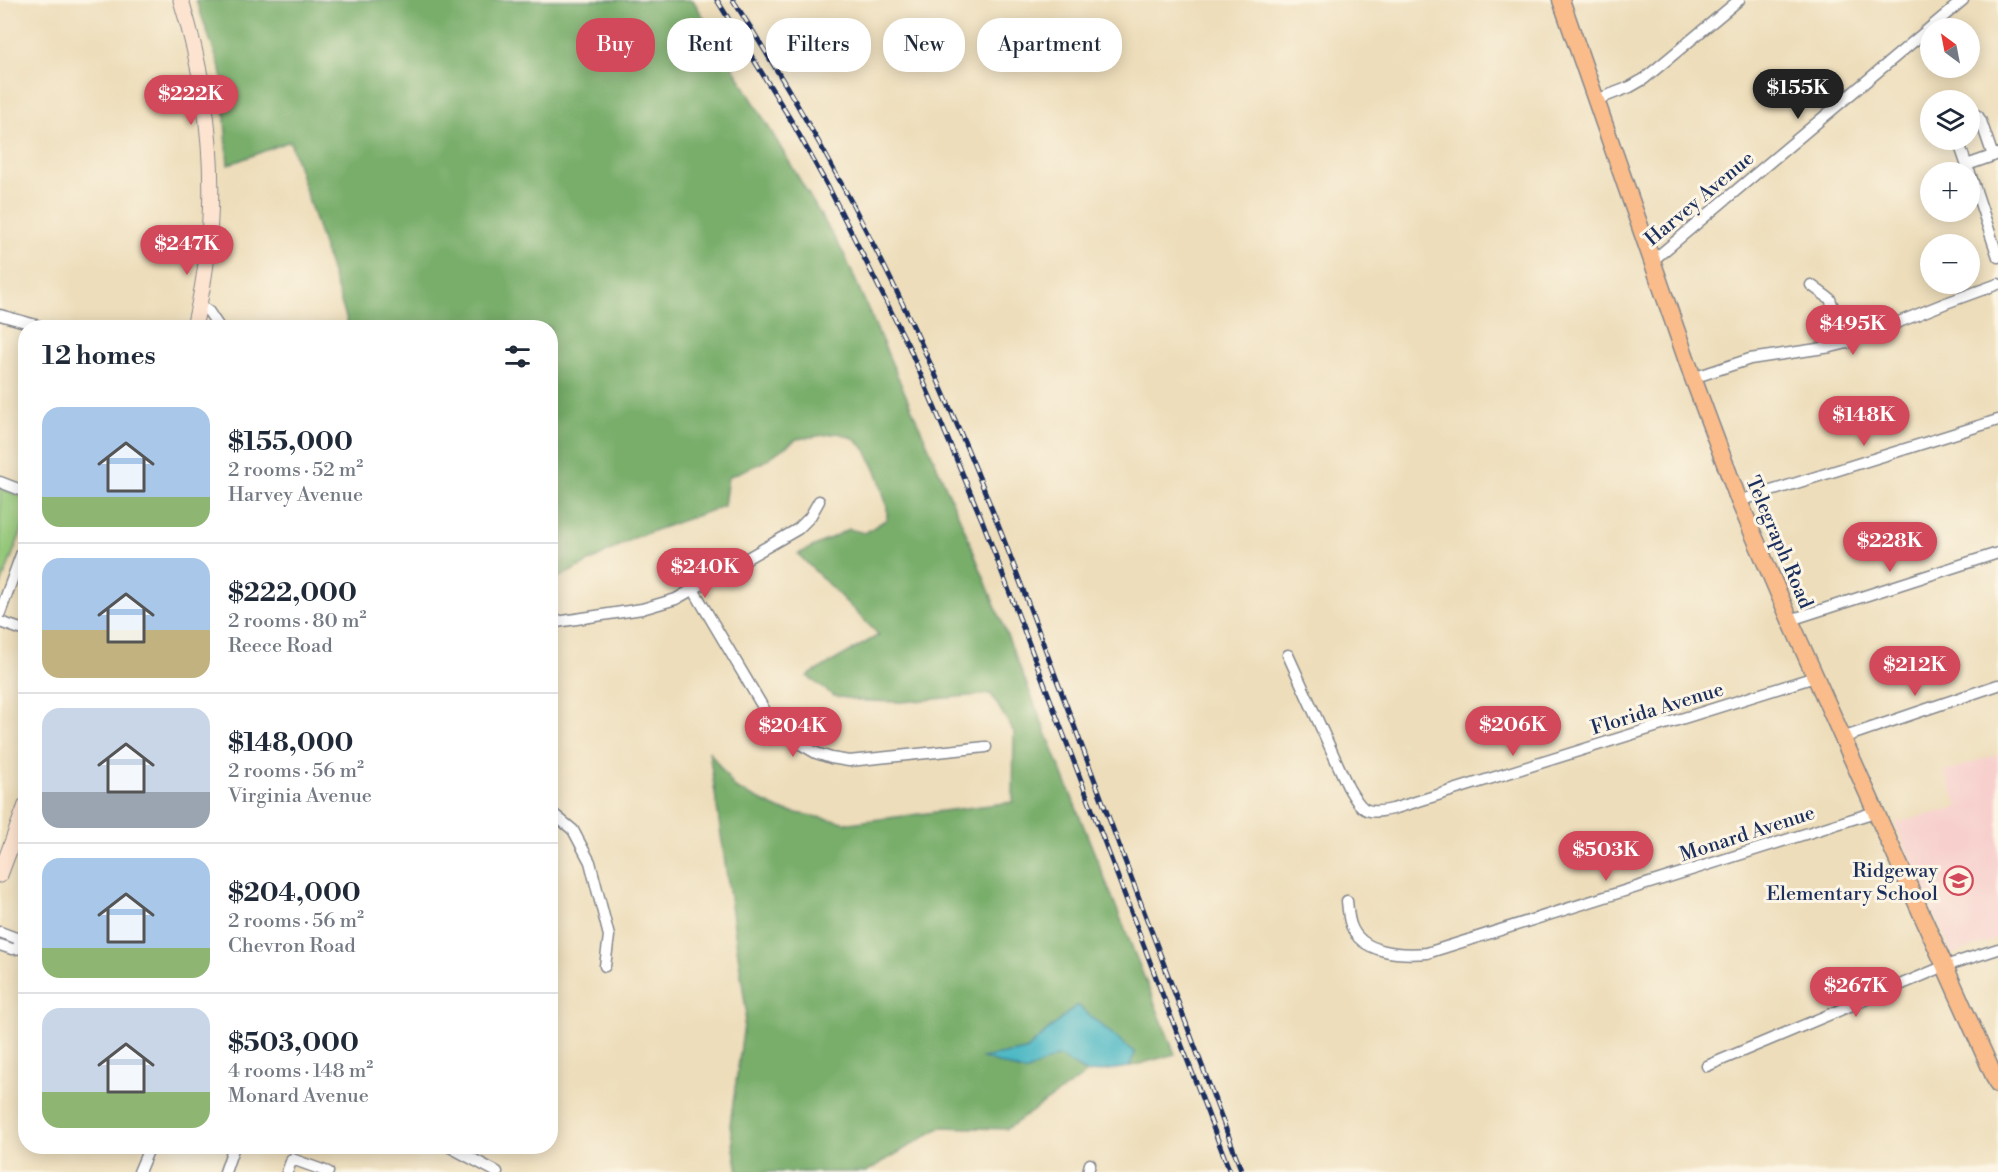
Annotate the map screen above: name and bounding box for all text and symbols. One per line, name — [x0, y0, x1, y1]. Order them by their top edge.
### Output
chip: Buy — [576, 18, 655, 72]
chip: Rent — [667, 18, 754, 72]
chip: Filters — [766, 18, 871, 72]
chip: New — [883, 18, 965, 72]
chip: Apartment — [977, 18, 1122, 72]
north arrow — [1920, 18, 1980, 78]
map controls — [1920, 18, 1980, 294]
pin: $155K — [1756, 69, 1840, 120]
pin: $222K — [149, 75, 233, 126]
text: $155K — [1767, 76, 1829, 101]
text: $222K — [158, 82, 224, 107]
button: layers — [1920, 90, 1980, 150]
street label: Harvey Avenue — [1640, 146, 1760, 252]
button: + — [1920, 162, 1980, 222]
pin: $247K — [145, 225, 229, 276]
text: $247K — [154, 232, 220, 257]
button: − — [1920, 234, 1980, 294]
pin: $495K — [1811, 305, 1895, 356]
text: $495K — [1820, 312, 1886, 337]
text: 12 homes — [42, 340, 156, 372]
icon: filters — [501, 340, 534, 373]
pin: $148K — [1822, 396, 1906, 447]
text: $148K — [1833, 403, 1895, 428]
text: $155,000 — [228, 426, 353, 458]
icon: home — [90, 431, 162, 503]
text: 2 rooms · 52 m² — [228, 458, 363, 483]
street label: Telegraph Road — [1739, 472, 1818, 613]
text: Harvey Avenue — [228, 483, 363, 508]
pin: $228K — [1848, 522, 1932, 573]
text: $228K — [1857, 529, 1923, 554]
pin: $240K — [663, 548, 747, 599]
text: $240K — [671, 555, 739, 580]
text: $222,000 — [228, 577, 357, 609]
icon: home — [90, 582, 162, 654]
text: 2 rooms · 80 m² — [228, 609, 366, 634]
text: Reece Road — [228, 634, 333, 659]
pin: $212K — [1873, 646, 1957, 697]
text: $212K — [1883, 653, 1947, 678]
street label: Florida Avenue — [1588, 677, 1727, 741]
pin: $206K — [1471, 706, 1555, 757]
pin: $204K — [751, 707, 835, 758]
text: $206K — [1479, 713, 1547, 738]
text: $204K — [759, 714, 827, 739]
text: $148,000 — [228, 727, 353, 759]
icon: home — [90, 732, 162, 804]
text: 2 rooms · 56 m² — [228, 759, 364, 784]
text: Virginia Avenue — [228, 784, 372, 809]
street label: Monard Avenue — [1677, 801, 1818, 868]
pin: $503K — [1564, 831, 1648, 882]
text: $503K — [1572, 838, 1640, 863]
place label: Ridgeway Elementary School — [1766, 859, 1938, 907]
school or university icon: Ridgeway Elementary School — [1943, 865, 1975, 897]
text: $204,000 — [228, 877, 361, 909]
icon: home — [90, 882, 162, 954]
text: 2 rooms · 56 m² — [228, 909, 364, 934]
text: Chevron Road — [228, 934, 356, 959]
pin: $267K — [1814, 967, 1898, 1018]
text: $267K — [1824, 974, 1888, 999]
text: $503,000 — [228, 1027, 359, 1059]
icon: home — [90, 1032, 162, 1104]
text: 4 rooms · 148 m² — [228, 1059, 373, 1084]
text: Monard Avenue — [228, 1084, 369, 1109]

